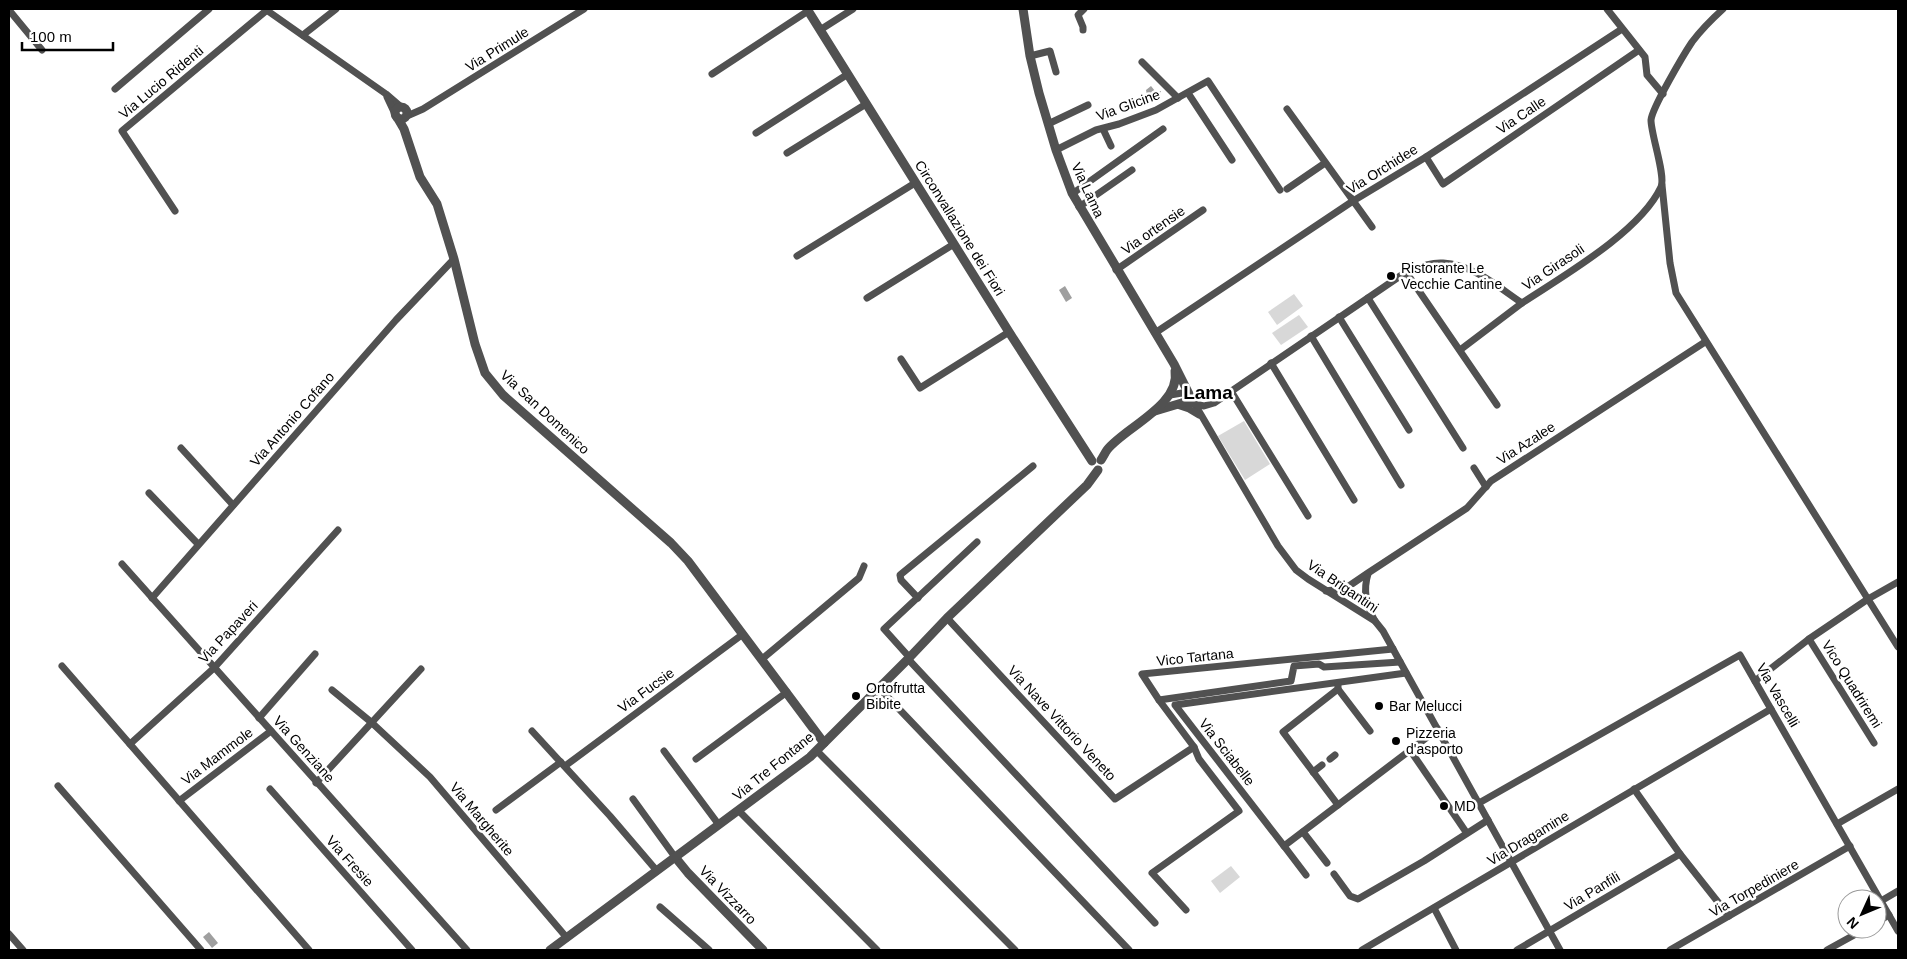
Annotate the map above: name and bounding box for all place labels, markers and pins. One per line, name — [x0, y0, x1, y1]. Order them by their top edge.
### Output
place label: Ristorante Le Vecchie Cantine — [1401, 260, 1502, 292]
marker: Ristorante Le Vecchie Cantine — [1385, 270, 1397, 282]
place label: Ortofrutta Bibite — [866, 680, 925, 712]
marker: Ortofrutta Bibite — [850, 690, 862, 702]
place label: Bar Melucci — [1389, 698, 1462, 714]
marker: Bar Melucci — [1373, 700, 1385, 712]
place label: Pizzeria d'asporto — [1406, 725, 1463, 757]
marker: Pizzeria d'asporto — [1390, 735, 1402, 747]
place label: MD — [1454, 798, 1476, 814]
marker: MD — [1438, 800, 1450, 812]

